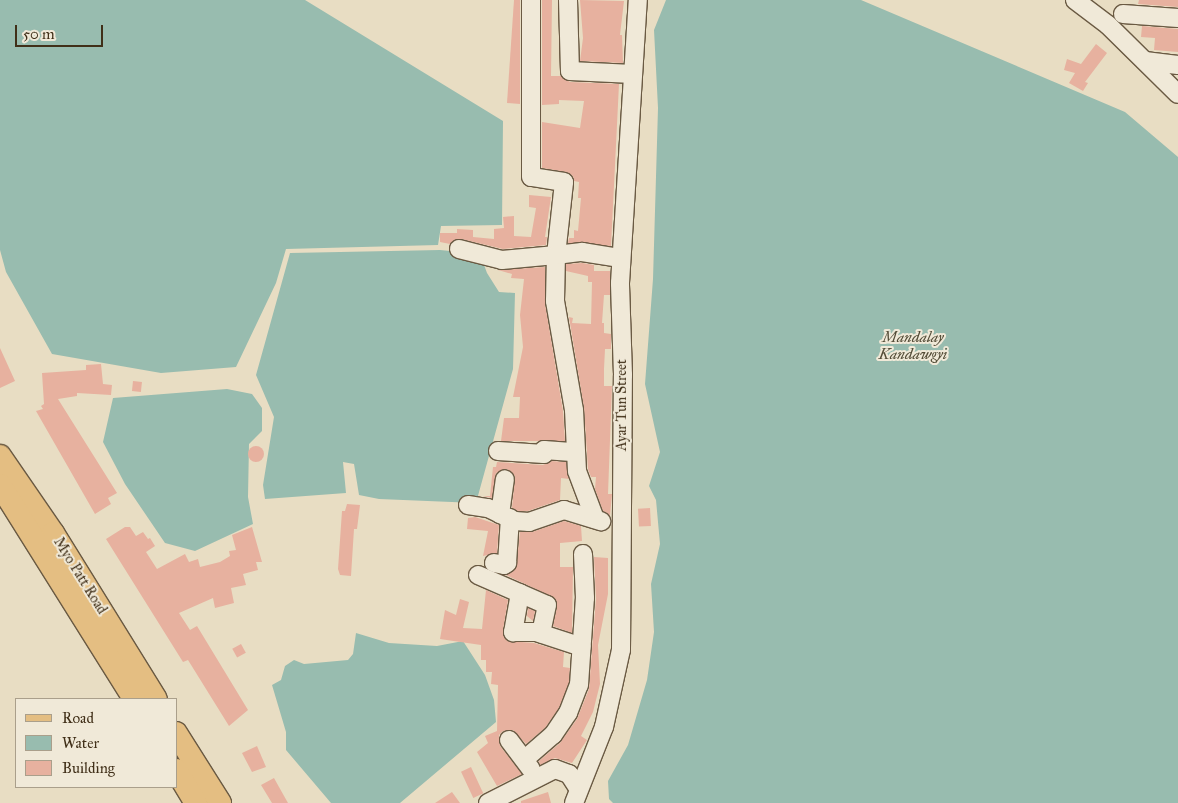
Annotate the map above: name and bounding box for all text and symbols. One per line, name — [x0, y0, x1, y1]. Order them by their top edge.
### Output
scale bar — [18, 15, 105, 47]
text: 50 m — [23, 25, 55, 43]
water label: Mandalay Kandawgyi — [879, 328, 947, 363]
street label: Ayar Tun Street — [614, 359, 630, 451]
street label: Myo Patt Road — [50, 535, 110, 617]
legend — [15, 698, 178, 788]
text: Road — [62, 709, 94, 727]
text: Water — [62, 734, 99, 752]
text: Building — [62, 759, 115, 777]

